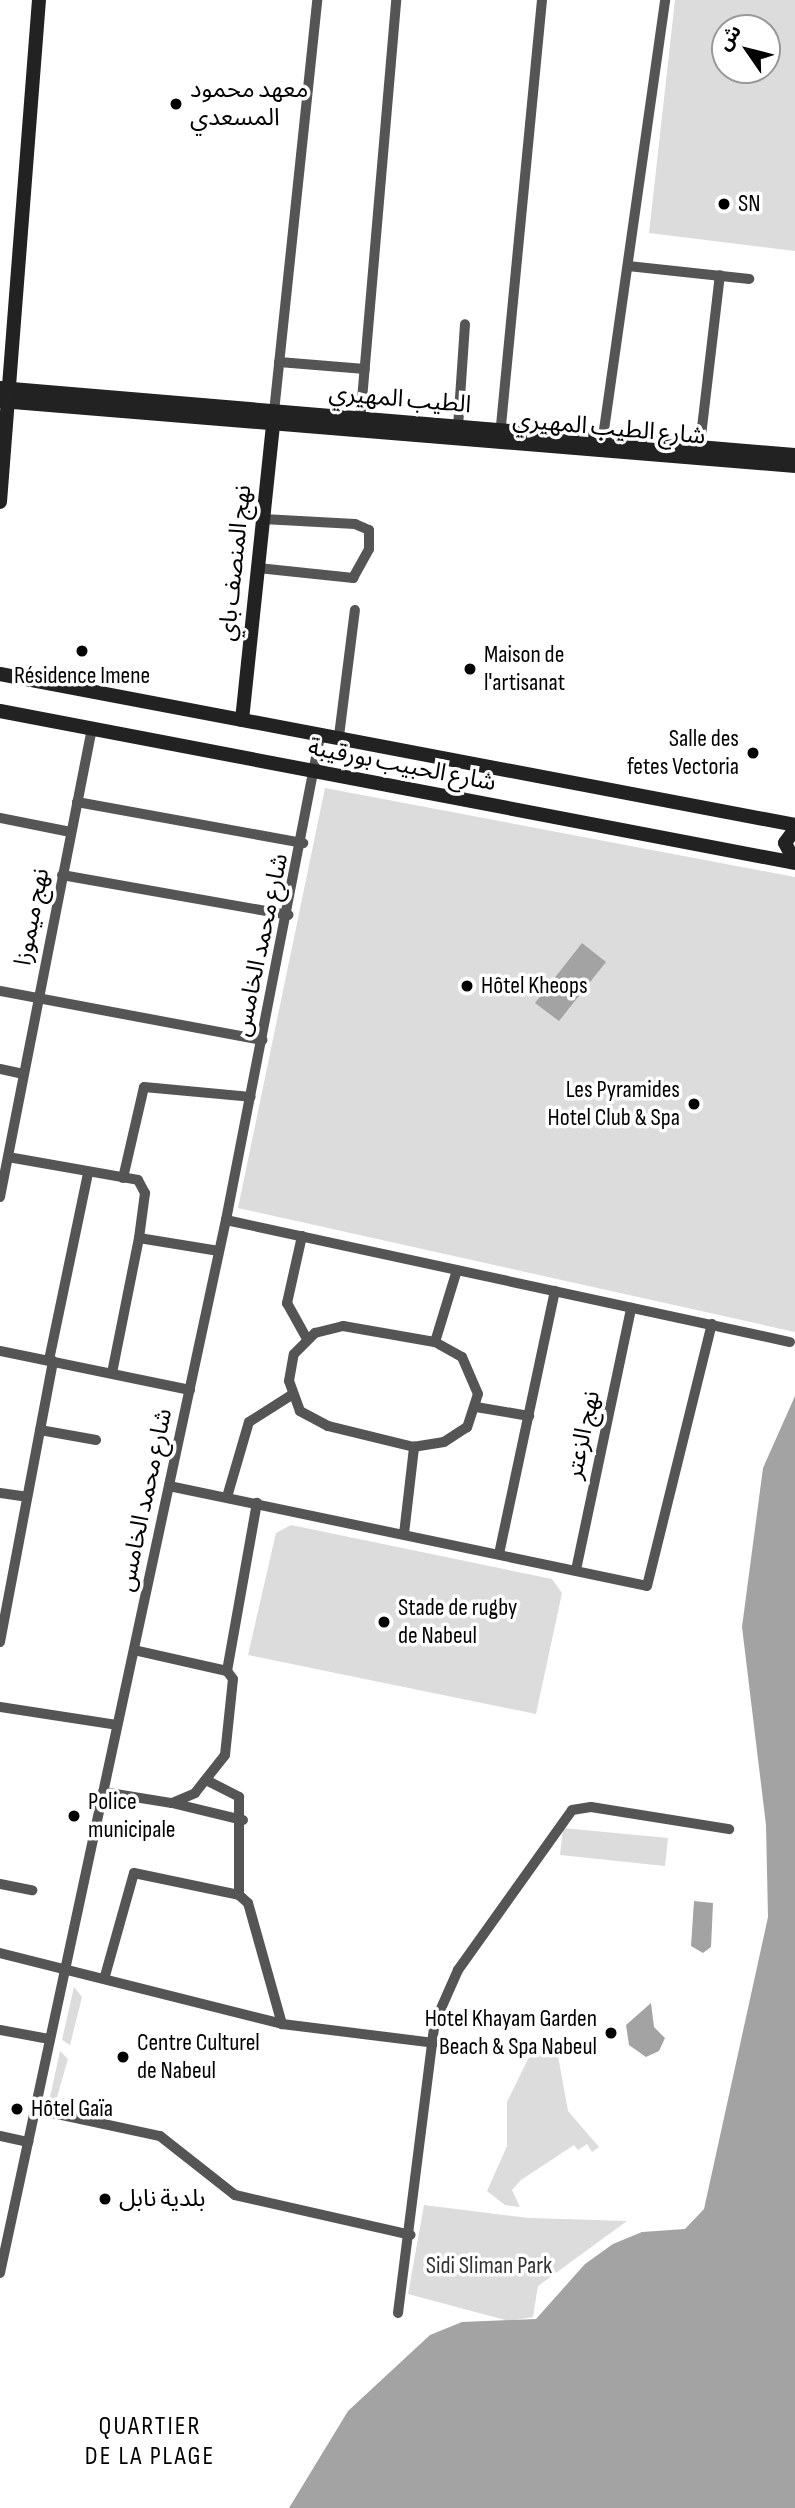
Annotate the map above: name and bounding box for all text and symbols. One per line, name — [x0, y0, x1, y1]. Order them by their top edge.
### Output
north arrow — [711, 14, 781, 84]
text: ش — [713, 21, 747, 55]
place label: معهد محمود المسعدي — [190, 76, 308, 132]
marker: معهد محمود المسعدي — [168, 96, 184, 112]
place label: SN — [738, 190, 761, 218]
marker: SN — [716, 196, 732, 212]
street label: الطيب المهيري — [328, 378, 472, 420]
street label: شارع الطيب المهيري — [511, 405, 707, 451]
street label: نهج المنصف باي — [212, 484, 258, 642]
place label: Maison de l'artisanat — [484, 641, 565, 697]
marker: Résidence Imene — [74, 643, 90, 659]
marker: Maison de l'artisanat — [462, 661, 478, 677]
place label: Résidence Imene — [14, 662, 150, 690]
place label: Salle des fetes Vectoria — [627, 725, 739, 781]
street label: شارع الحبيب بورقيبة — [306, 733, 498, 797]
marker: Salle des fetes Vectoria — [745, 745, 761, 761]
street label: شارع محمد الخامس — [228, 851, 294, 1039]
street label: نهج ميموزا — [8, 866, 56, 968]
place label: Hôtel Kheops — [481, 972, 588, 1000]
marker: Hôtel Kheops — [459, 978, 475, 994]
place label: Les Pyramides Hotel Club & Spa — [548, 1076, 680, 1132]
marker: Les Pyramides Hotel Club & Spa — [686, 1096, 702, 1112]
street label: نهج الزعتر — [560, 1388, 606, 1482]
street label: شارع محمد الخامس — [112, 1406, 178, 1594]
place label: Stade de rugby de Nabeul — [398, 1594, 517, 1650]
marker: Stade de rugby de Nabeul — [376, 1614, 392, 1630]
place label: Police municipale — [88, 1788, 176, 1844]
marker: Police municipale — [66, 1808, 82, 1824]
place label: Hotel Khayam Garden Beach & Spa Nabeul — [425, 2005, 597, 2061]
marker: Hotel Khayam Garden Beach & Spa Nabeul — [603, 2025, 619, 2041]
place label: Centre Culturel de Nabeul — [137, 2029, 260, 2085]
marker: Centre Culturel de Nabeul — [115, 2049, 131, 2065]
place label: Hôtel Gaïa — [31, 2095, 113, 2123]
marker: Hôtel Gaïa — [9, 2101, 25, 2117]
place label: بلدية نابل — [119, 2185, 205, 2213]
marker: بلدية نابل — [97, 2191, 113, 2207]
park label: Sidi Sliman Park — [426, 2252, 552, 2280]
district label: QUARTIER DE LA PLAGE — [86, 2411, 214, 2472]

